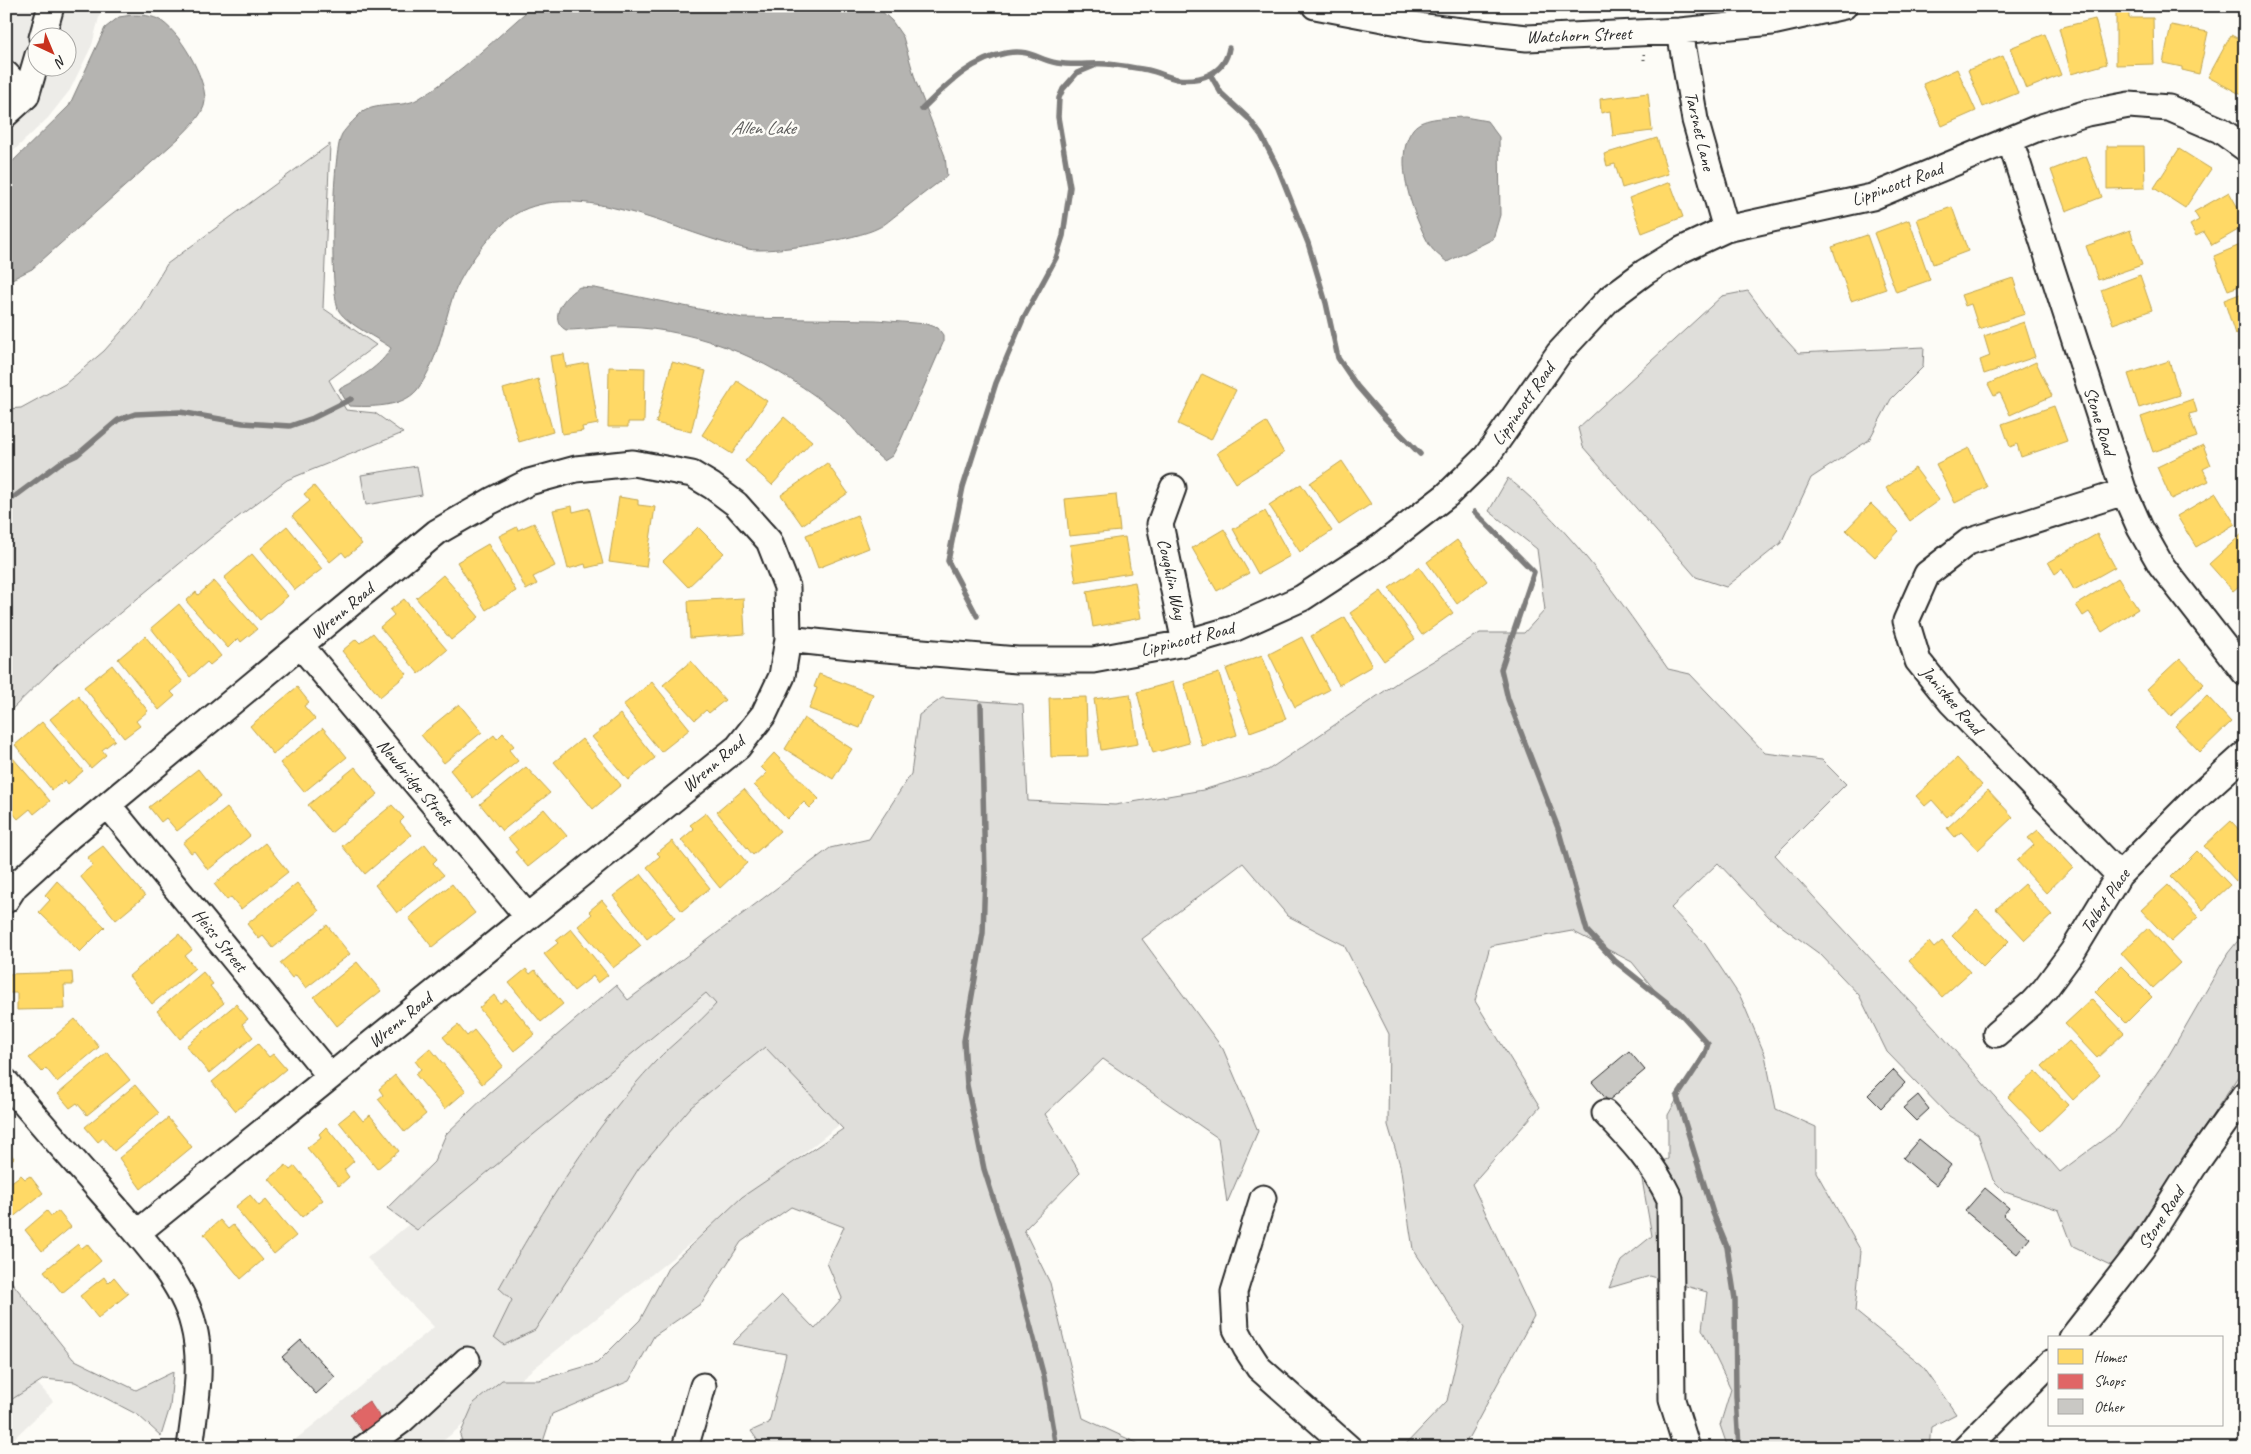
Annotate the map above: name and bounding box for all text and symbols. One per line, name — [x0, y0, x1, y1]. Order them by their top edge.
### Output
street label: Watchorn Street — [1526, 22, 1634, 48]
north arrow — [28, 28, 78, 78]
text: N — [50, 52, 70, 72]
street label: Tarsnet Lane — [1680, 89, 1720, 174]
water label: Allen Lake — [731, 116, 798, 140]
street label: Lippincott Road — [1848, 156, 1948, 211]
street label: Lippincott Road — [1487, 356, 1561, 449]
street label: Stone Road — [2079, 384, 2122, 460]
street label: Coughlin Way — [1153, 537, 1192, 623]
street label: Wrenn Road — [306, 576, 380, 644]
street label: Lippincott Road — [1138, 616, 1239, 661]
street label: Janiskee Road — [1916, 660, 1990, 741]
street label: Wrenn Road — [677, 729, 751, 797]
street label: Newbridge Street — [372, 734, 459, 831]
street label: Talbot Place — [2075, 864, 2135, 937]
street label: Heiss Street — [188, 904, 253, 978]
street label: Wrenn Road — [364, 986, 439, 1052]
street label: Stone Road — [2133, 1180, 2191, 1253]
legend — [2048, 1336, 2224, 1426]
text: Homes — [2094, 1348, 2128, 1367]
text: Shops — [2094, 1372, 2127, 1391]
text: Other — [2094, 1398, 2125, 1417]

